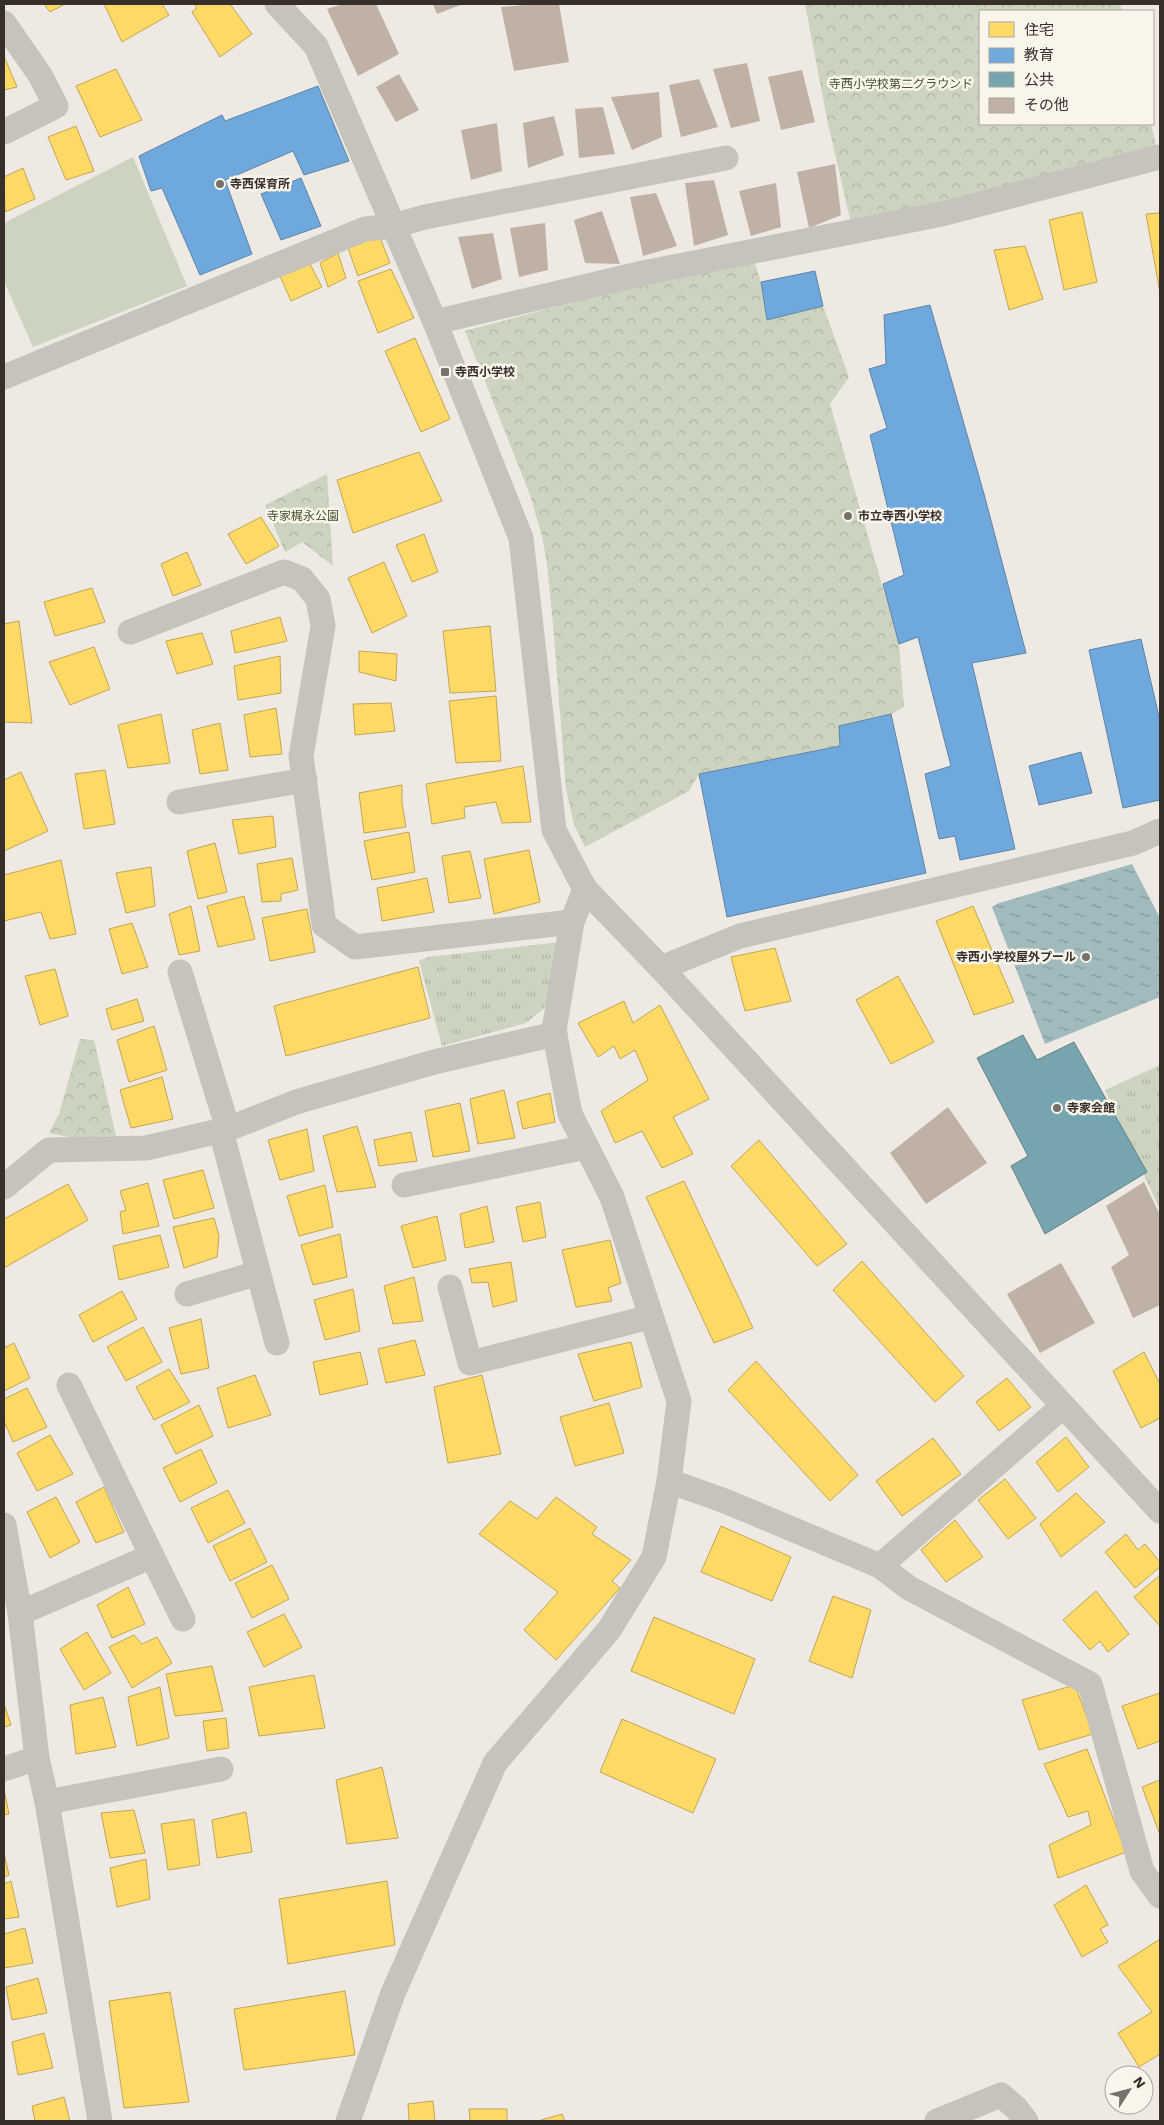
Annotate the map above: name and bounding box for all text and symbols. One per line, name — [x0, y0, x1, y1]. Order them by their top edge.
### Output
legend — [979, 10, 1154, 125]
text: 住宅 — [1024, 21, 1054, 39]
text: 教育 — [1024, 46, 1054, 64]
text: 公共 — [1024, 71, 1054, 89]
park label: 寺西小学校第二グラウンド — [829, 77, 973, 91]
text: その他 — [1024, 96, 1069, 114]
place label: 寺西保育所 — [230, 177, 290, 191]
marker: 寺西保育所 — [214, 178, 226, 190]
place label: 寺西小学校 — [455, 365, 515, 379]
marker: 寺西小学校 — [439, 366, 451, 378]
park label: 寺家梶永公園 — [267, 509, 339, 523]
place label: 市立寺西小学校 — [858, 509, 942, 523]
marker: 市立寺西小学校 — [842, 510, 854, 522]
place label: 寺西小学校屋外プール — [956, 950, 1076, 964]
marker: 寺西小学校屋外プール — [1080, 951, 1092, 963]
place label: 寺家会館 — [1067, 1101, 1115, 1115]
marker: 寺家会館 — [1051, 1102, 1063, 1114]
north arrow — [1104, 2065, 1154, 2115]
text: N — [1130, 2073, 1149, 2091]

